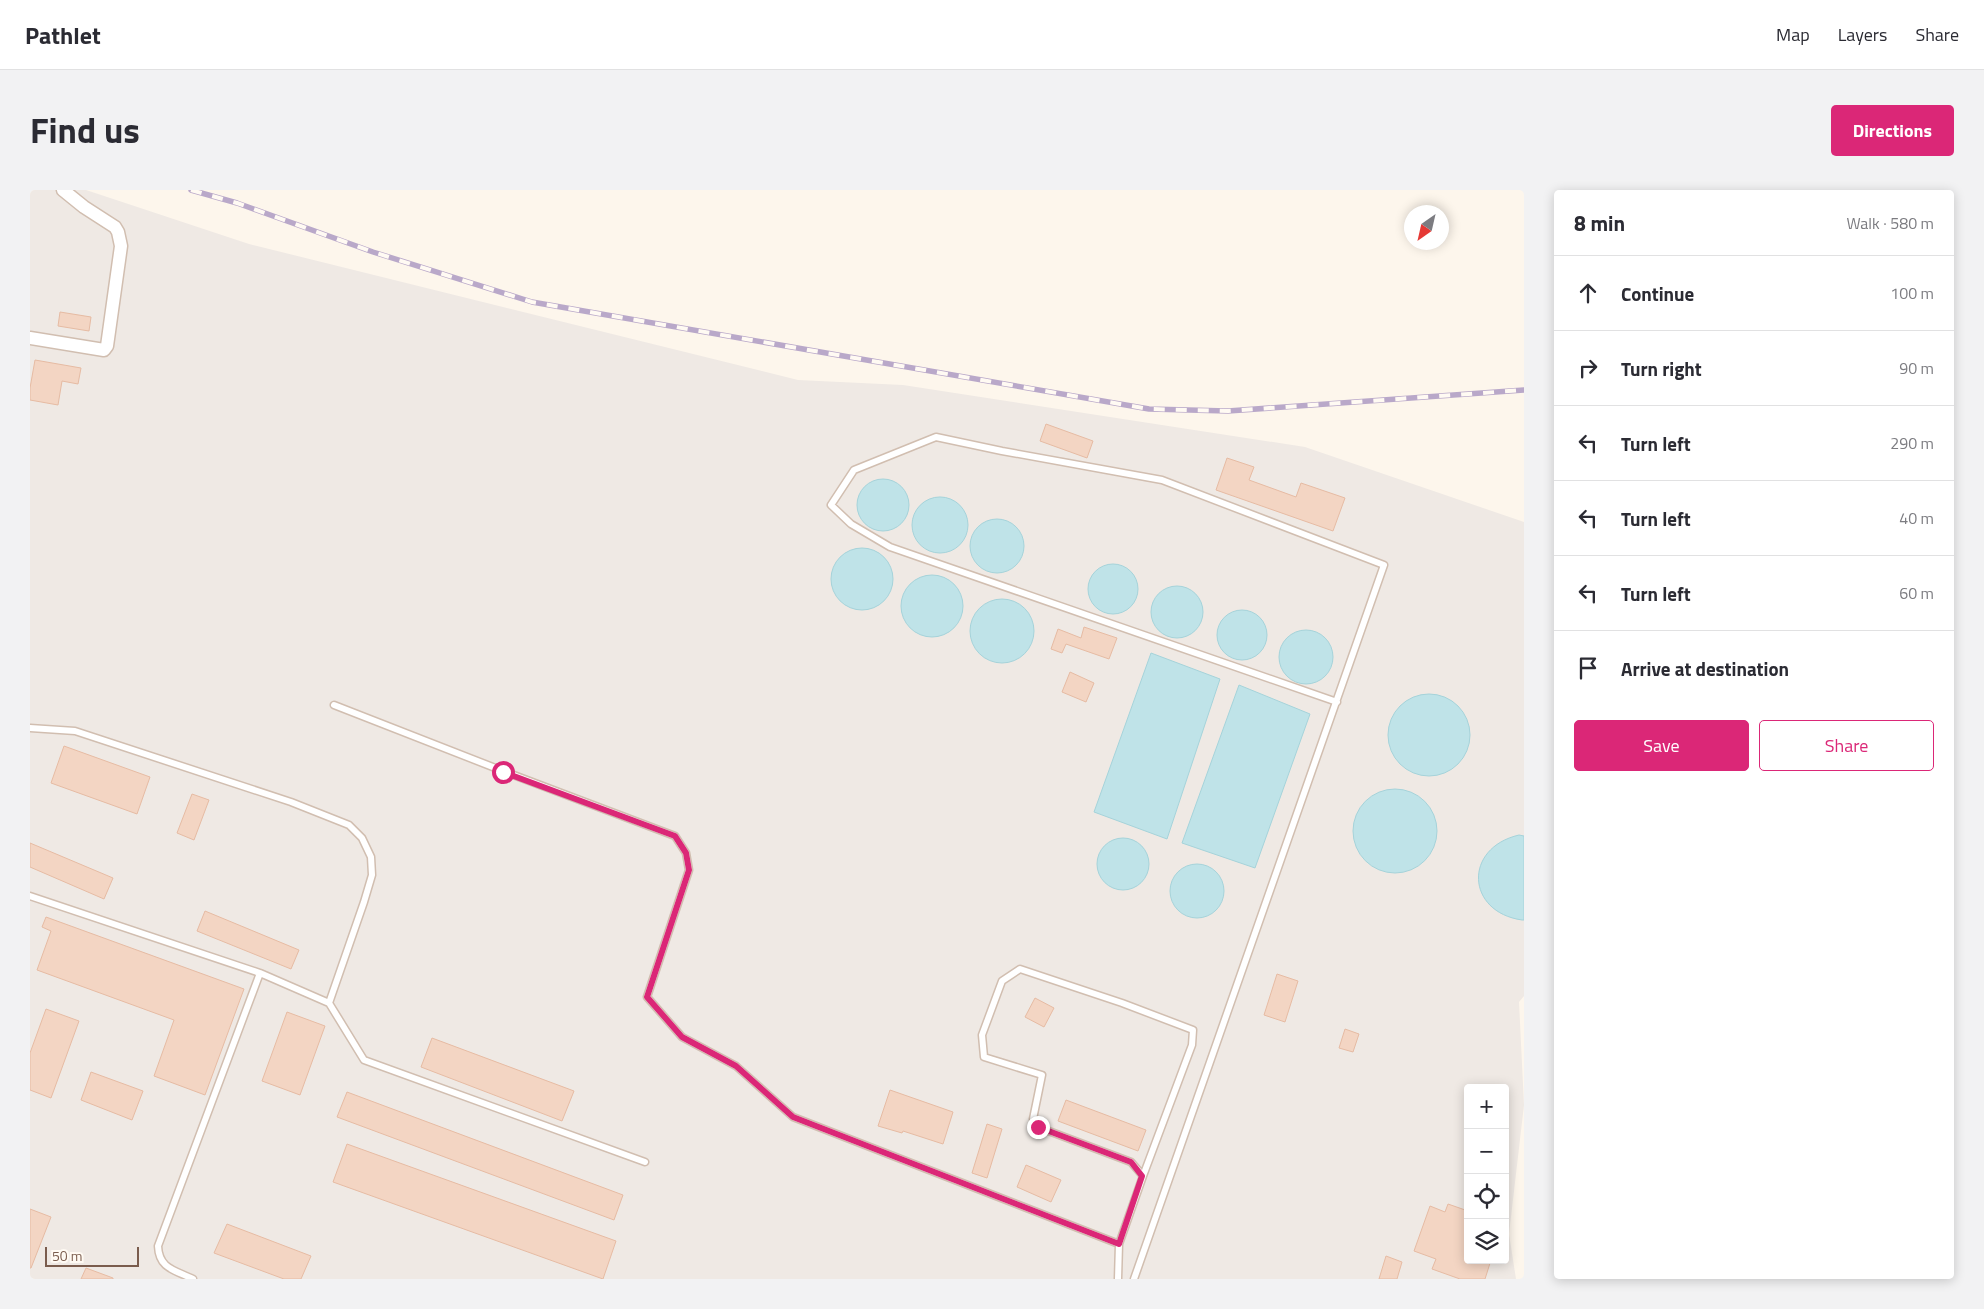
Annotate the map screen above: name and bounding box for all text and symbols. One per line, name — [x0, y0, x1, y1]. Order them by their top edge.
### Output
text: Pathlet — [25, 17, 101, 53]
text: Map — [1776, 21, 1810, 48]
text: Layers — [1838, 21, 1887, 48]
text: Share — [1915, 21, 1959, 48]
text: Find us — [30, 103, 140, 157]
button: Directions — [1831, 105, 1954, 156]
north arrow — [1404, 205, 1449, 250]
text: 8 min — [1574, 207, 1625, 239]
text: Walk · 580 m — [1846, 211, 1934, 235]
icon: ahead — [1574, 279, 1602, 307]
text: Continue — [1621, 279, 1694, 308]
text: 100 m — [1890, 281, 1934, 305]
icon: right — [1574, 354, 1602, 382]
text: Turn right — [1621, 354, 1702, 383]
text: 90 m — [1899, 356, 1934, 380]
icon: left — [1574, 429, 1602, 457]
text: Turn left — [1621, 429, 1691, 458]
text: 290 m — [1890, 431, 1934, 455]
icon: left — [1574, 504, 1602, 532]
text: Turn left — [1621, 504, 1691, 533]
text: 40 m — [1899, 506, 1934, 530]
icon: left — [1574, 579, 1602, 607]
text: Turn left — [1621, 579, 1691, 608]
text: 60 m — [1899, 581, 1934, 605]
icon: arrive — [1574, 654, 1602, 682]
text: Arrive at destination — [1621, 654, 1789, 683]
button: Save — [1574, 720, 1749, 771]
button: Share — [1759, 720, 1934, 771]
route start — [492, 761, 515, 784]
map controls — [1464, 1084, 1509, 1264]
button: + — [1464, 1084, 1509, 1129]
route end — [1027, 1116, 1050, 1139]
button: − — [1464, 1129, 1509, 1174]
button: locate — [1464, 1174, 1509, 1219]
button: layers — [1464, 1219, 1509, 1264]
scale bar — [45, 1244, 139, 1267]
text: 50 m — [52, 1245, 82, 1266]

